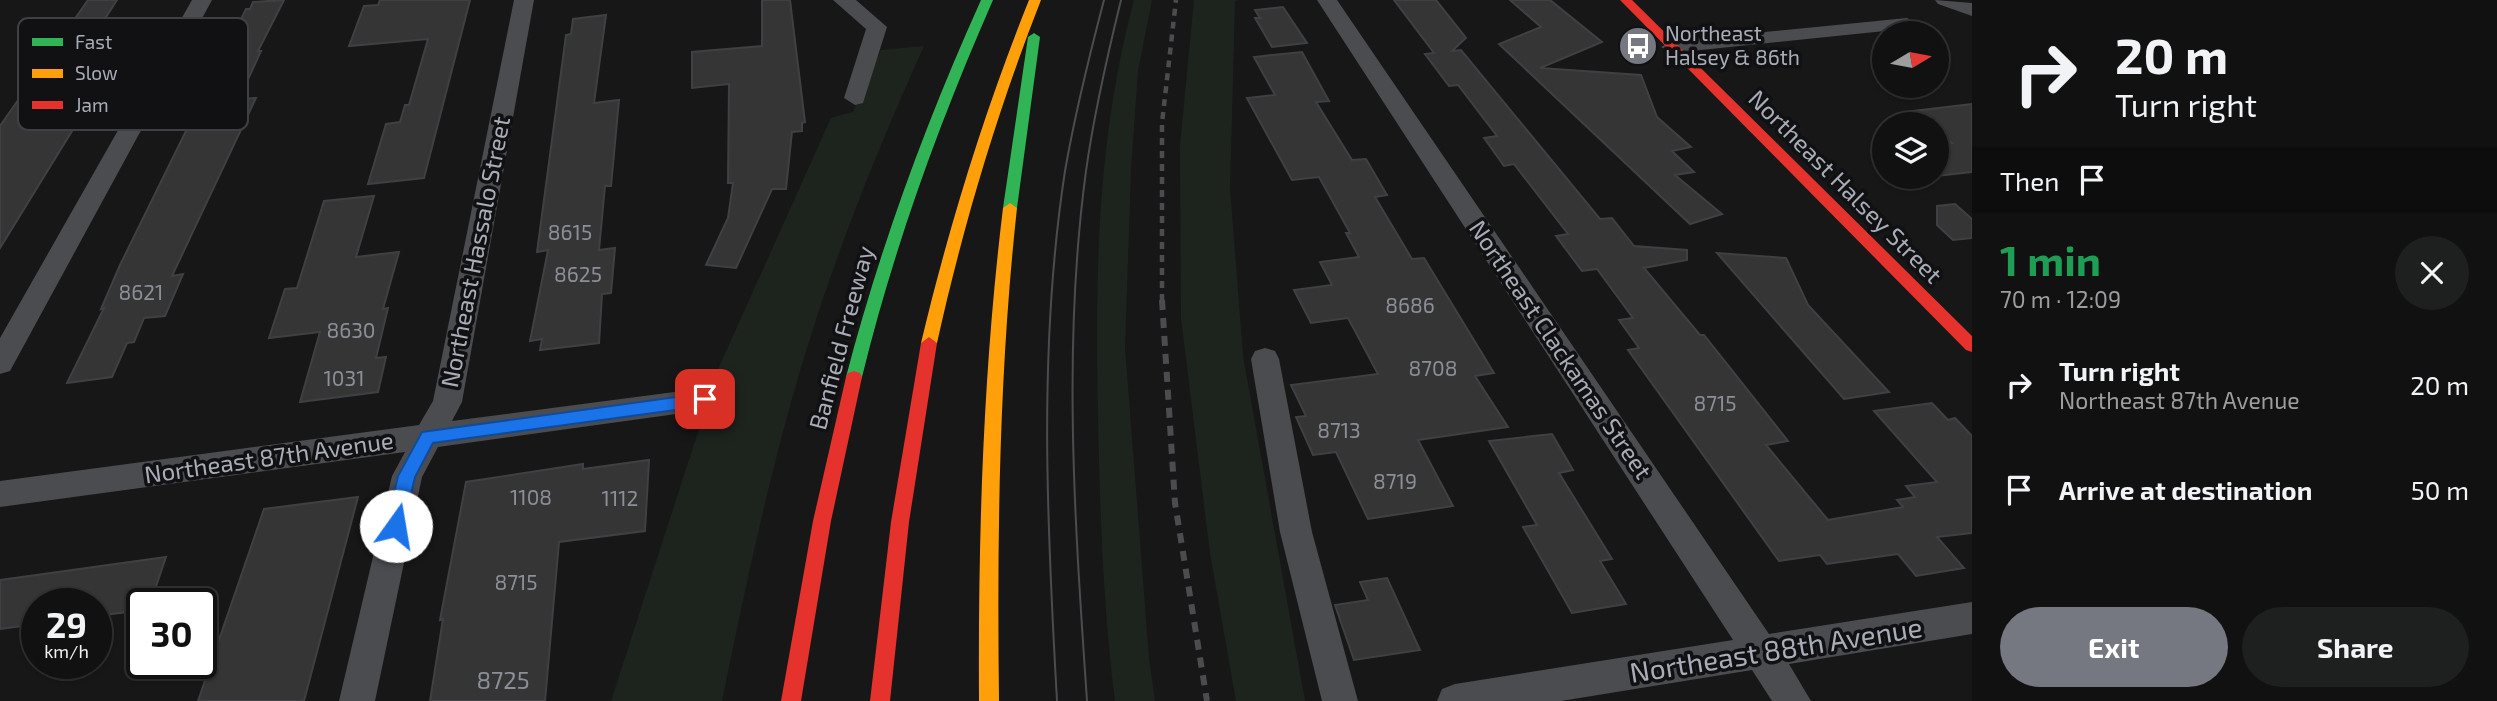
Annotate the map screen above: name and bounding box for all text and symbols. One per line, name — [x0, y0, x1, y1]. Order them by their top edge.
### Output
legend — [18, 18, 248, 130]
place label: Northeast Halsey & 86th — [1665, 20, 1800, 69]
north arrow — [1872, 21, 1950, 98]
map controls — [1872, 21, 1949, 189]
bus stop icon: Northeast Halsey & 86th — [1617, 25, 1659, 67]
text: 20 m — [2115, 25, 2228, 84]
icon: right — [2000, 28, 2091, 119]
text: Fast — [75, 30, 112, 53]
text: Slow — [75, 61, 118, 84]
street label: Northeast Halsey Street — [1743, 83, 1949, 289]
text: Turn right — [2115, 85, 2257, 123]
text: Jam — [75, 93, 109, 116]
button: layers — [1872, 112, 1949, 189]
street label: Northeast Hassalo Street — [434, 114, 515, 390]
icon: arrive — [2073, 161, 2111, 199]
text: Then — [2000, 165, 2059, 196]
street label: Northeast Clackamas Street — [1464, 214, 1659, 484]
house number: 8615 — [548, 219, 592, 244]
text: 1 min — [2000, 234, 2101, 284]
button: close — [2395, 236, 2469, 310]
street label: Banfield Freeway — [802, 242, 879, 433]
house number: 8625 — [554, 261, 602, 286]
house number: 8621 — [119, 279, 163, 304]
text: 70 m · 12:09 — [2000, 285, 2121, 313]
house number: 8686 — [1385, 292, 1435, 317]
house number: 8630 — [326, 317, 376, 342]
house number: 8708 — [1409, 355, 1457, 380]
text: Turn right — [2059, 355, 2180, 386]
house number: 1031 — [323, 365, 365, 390]
icon: right — [2000, 366, 2038, 404]
pin — [675, 369, 735, 429]
text: 20 m — [2410, 369, 2469, 400]
icon: arrive — [686, 380, 724, 418]
text: Northeast 87th Avenue — [2059, 386, 2300, 414]
house number: 8715 — [1693, 390, 1737, 415]
house number: 8713 — [1317, 417, 1361, 442]
street label: Northeast 87th Avenue — [142, 425, 395, 488]
house number: 8719 — [1373, 468, 1417, 493]
icon: arrive — [2000, 471, 2038, 509]
text: Arrive at destination — [2059, 474, 2312, 505]
text: 50 m — [2411, 474, 2469, 505]
house number: 1108 — [510, 484, 552, 509]
house number: 1112 — [602, 485, 638, 510]
position arrow — [359, 489, 433, 563]
house number: 8715 — [494, 569, 538, 594]
speed limit sign: 30 — [126, 588, 217, 679]
text: 29 — [46, 603, 87, 645]
button: Exit — [2000, 607, 2228, 687]
button: Share — [2242, 607, 2469, 687]
street label: Northeast 88th Avenue — [1627, 609, 1925, 689]
text: km/h — [44, 640, 89, 662]
house number: 8725 — [476, 665, 530, 694]

